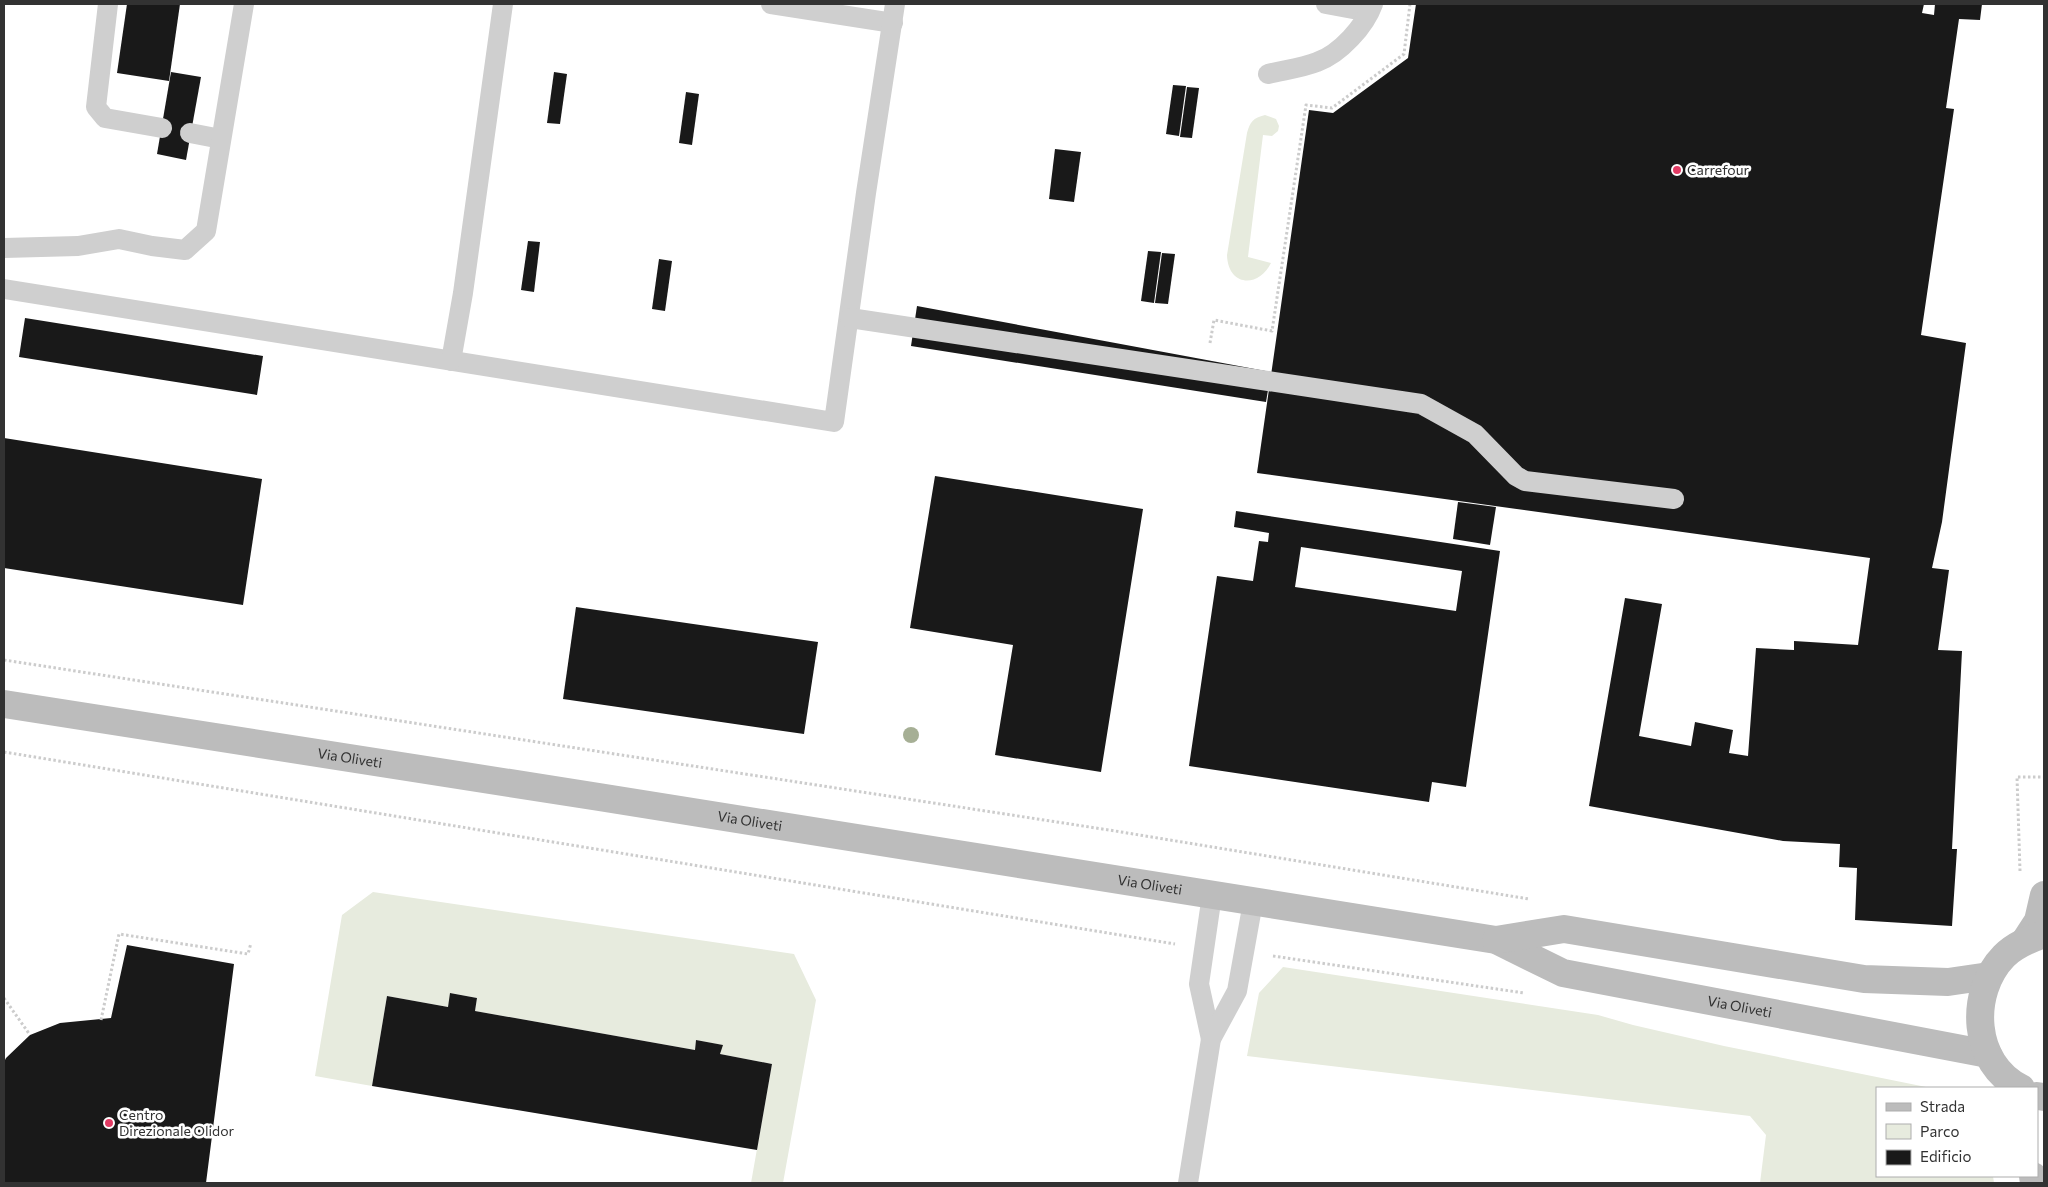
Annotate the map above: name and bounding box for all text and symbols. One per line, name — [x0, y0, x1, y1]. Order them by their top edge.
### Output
place label: Carrefour — [1687, 161, 1750, 178]
marker: Carrefour — [1671, 164, 1683, 176]
street label: Via Oliveti — [316, 744, 384, 771]
street label: Via Oliveti — [716, 807, 784, 834]
street label: Via Oliveti — [1116, 871, 1184, 898]
street label: Via Oliveti — [1706, 992, 1773, 1021]
legend — [1876, 1087, 2038, 1177]
text: Strada — [1920, 1097, 1965, 1115]
place label: Centro Direzionale Olidor — [119, 1106, 235, 1139]
marker: Centro Direzionale Olidor — [103, 1117, 115, 1129]
text: Parco — [1920, 1122, 1959, 1140]
text: Edificio — [1920, 1147, 1971, 1165]

